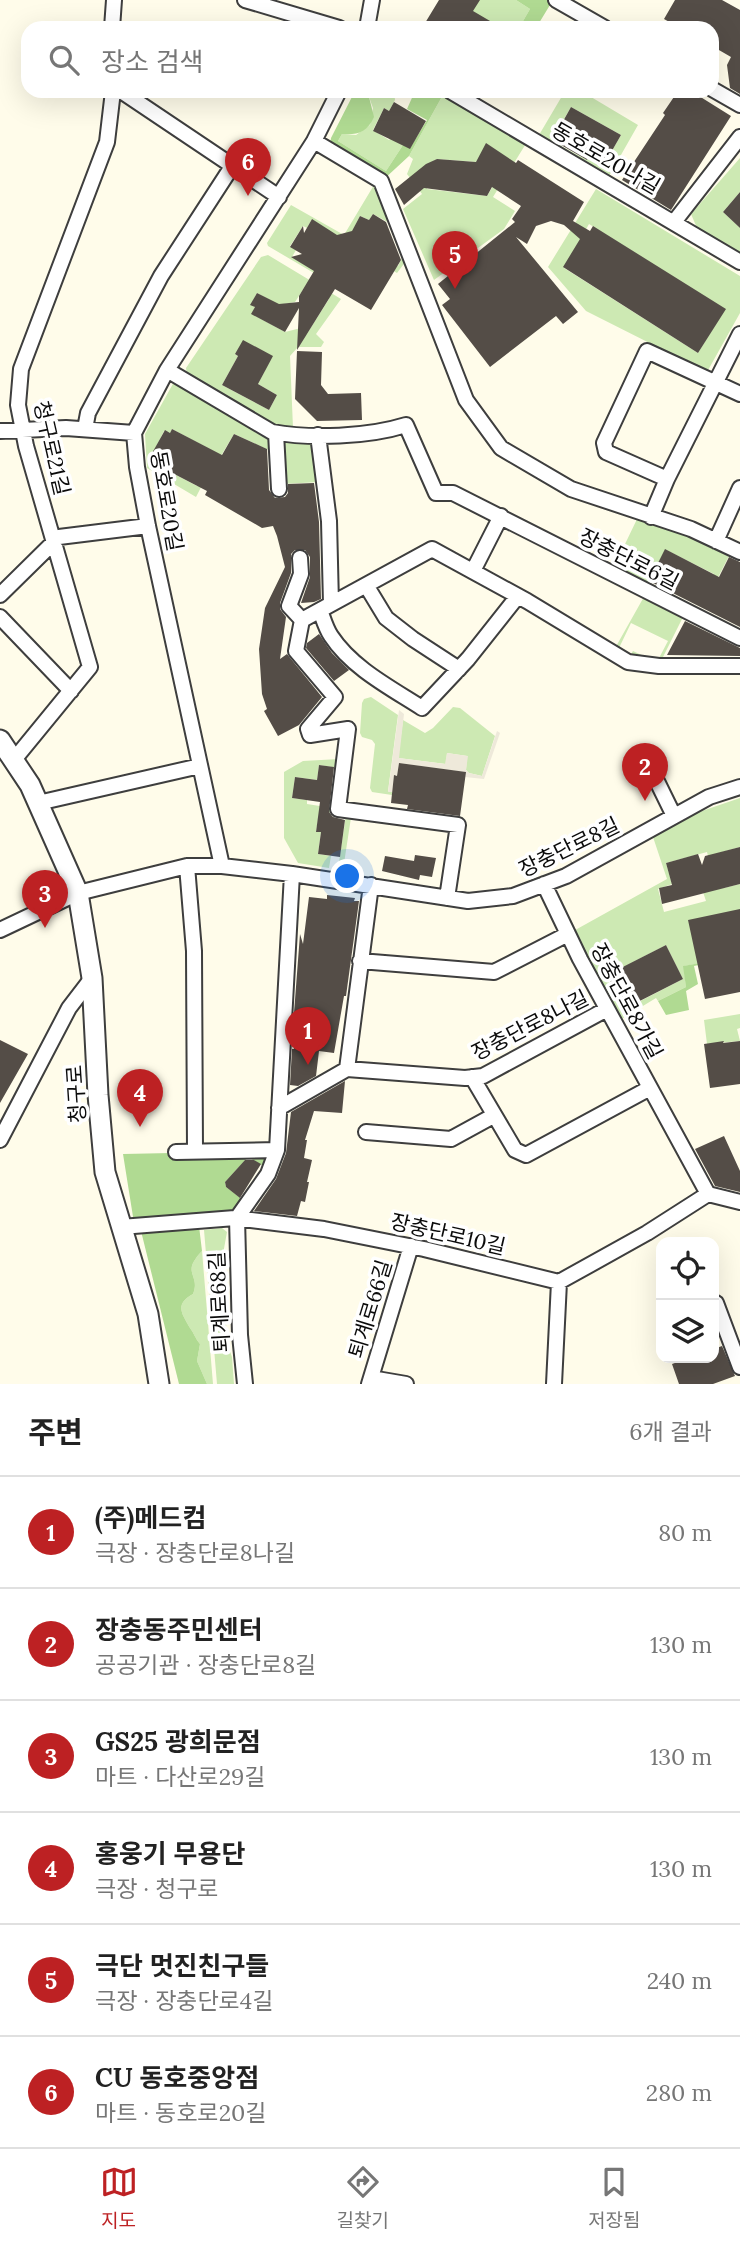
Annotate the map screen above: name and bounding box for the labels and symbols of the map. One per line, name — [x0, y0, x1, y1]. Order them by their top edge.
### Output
street label: 동호로20나길 — [547, 116, 665, 200]
pin: 6 — [225, 138, 271, 196]
pin: 5 — [432, 231, 478, 289]
street label: 청구로21길 — [28, 398, 76, 498]
street label: 동호로20길 — [145, 449, 189, 553]
street label: 장충단로6길 — [574, 522, 684, 596]
pin: 2 — [622, 743, 668, 801]
street label: 장충단로8길 — [514, 811, 624, 883]
your location — [330, 859, 364, 893]
pin: 3 — [22, 870, 68, 928]
street label: 장충단로8가길 — [585, 938, 669, 1064]
street label: 장충단로8나길 — [467, 984, 593, 1066]
pin: 1 — [285, 1007, 331, 1065]
street label: 청구로 — [61, 1064, 91, 1124]
pin: 4 — [117, 1069, 163, 1127]
street label: 장충단로10길 — [388, 1208, 508, 1260]
street label: 퇴계로68길 — [203, 1251, 235, 1353]
street label: 퇴계로66길 — [342, 1256, 398, 1362]

